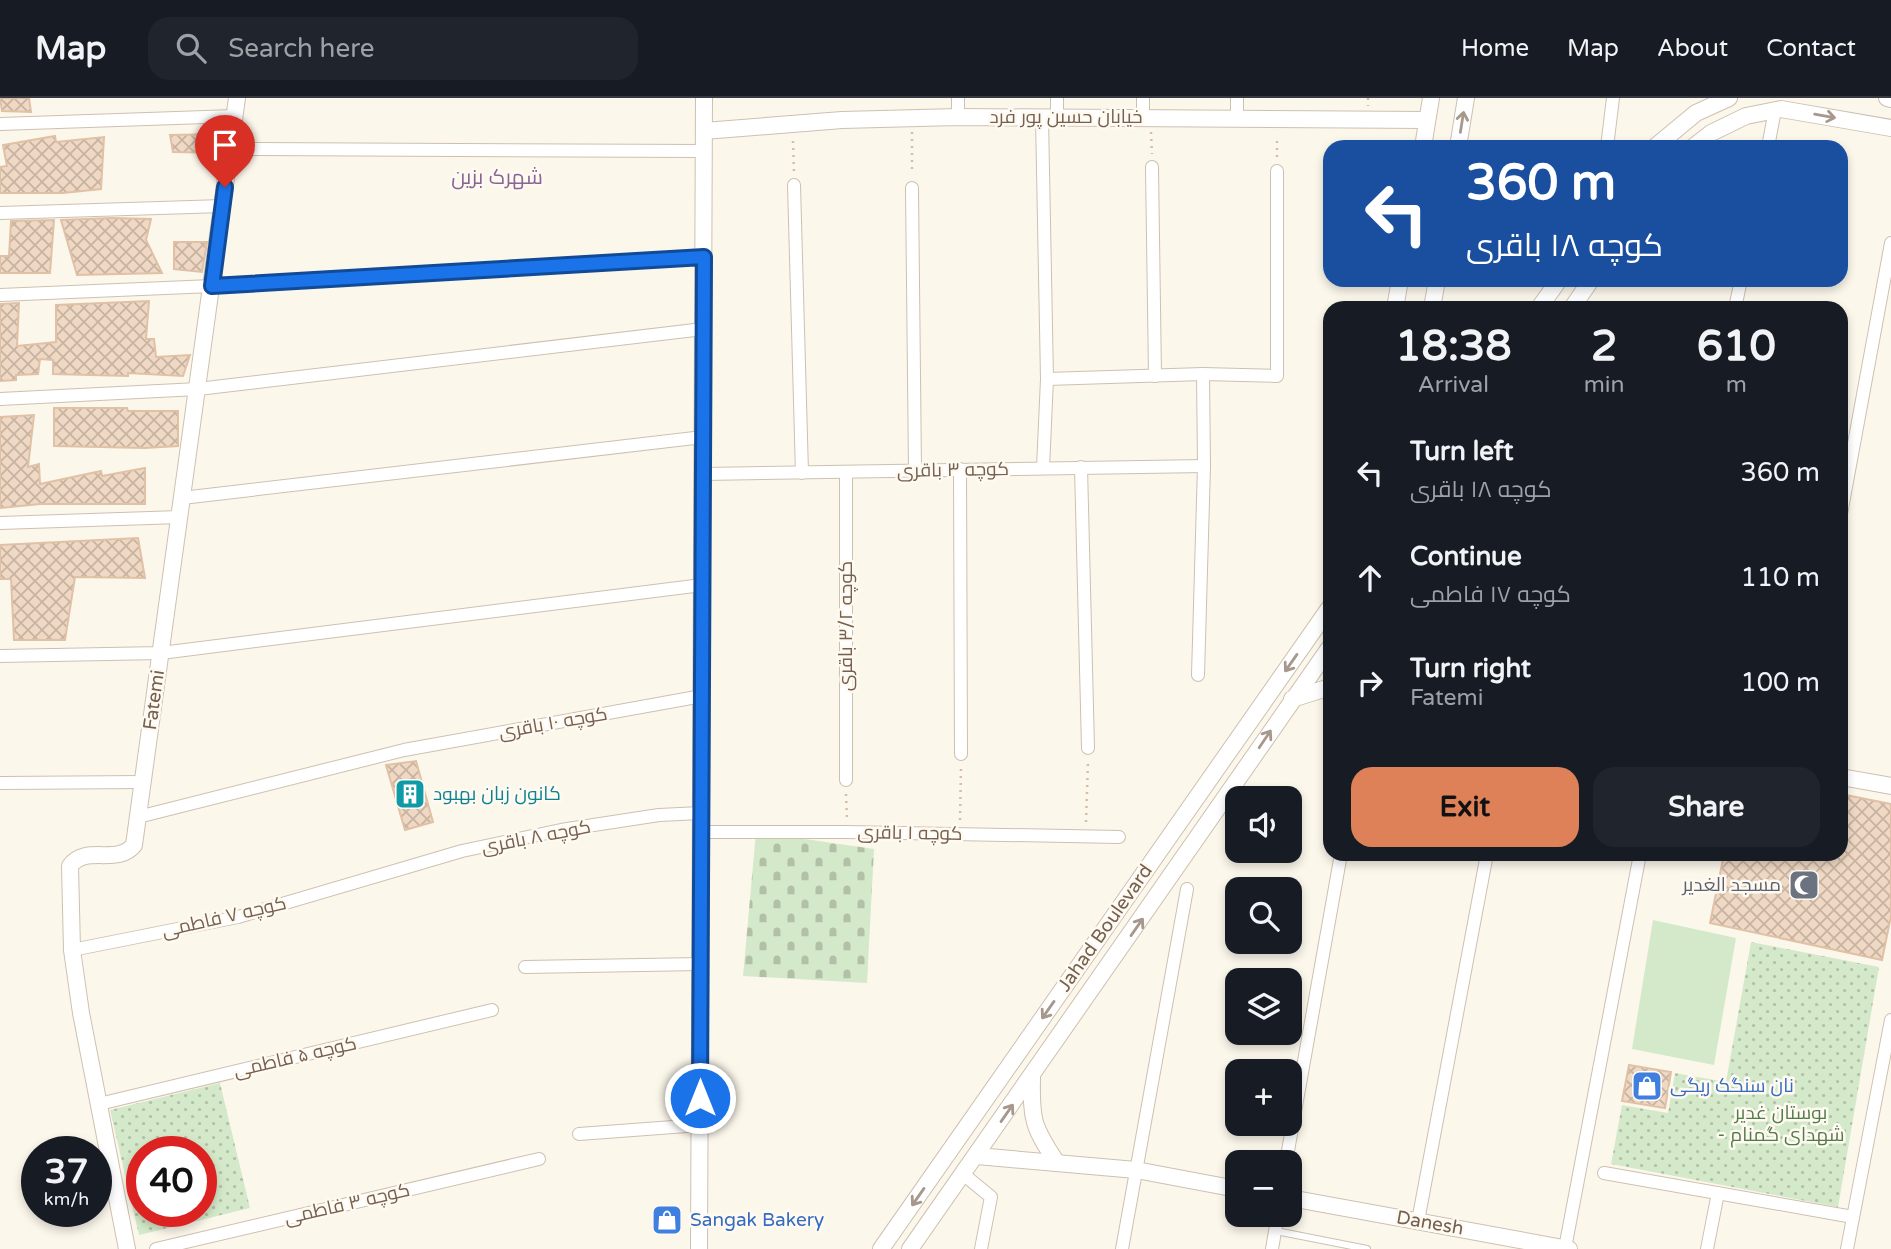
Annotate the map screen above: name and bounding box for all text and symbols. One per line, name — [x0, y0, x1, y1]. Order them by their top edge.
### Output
search box — [148, 17, 638, 80]
text: Map — [35, 29, 106, 68]
icon: search — [172, 29, 210, 67]
text: Search here — [228, 33, 374, 64]
text: Home — [1461, 34, 1529, 63]
text: Map — [1567, 34, 1619, 63]
text: About — [1657, 34, 1728, 63]
text: Contact — [1766, 34, 1856, 63]
street label: خیابان حسین پور فرد — [989, 106, 1143, 129]
one-way arrow — [1813, 110, 1836, 123]
one-way arrow — [1456, 112, 1469, 134]
pin — [195, 115, 255, 187]
icon: arrive — [206, 126, 244, 164]
text: 360 m — [1466, 154, 1616, 213]
district label: شهرک بزین — [451, 165, 543, 190]
icon: left — [1351, 168, 1442, 259]
text: کوچه ۱۸ باقری — [1466, 227, 1663, 265]
text: 18:38 — [1395, 321, 1512, 372]
text: 2 — [1591, 321, 1617, 372]
text: 610 — [1697, 321, 1776, 372]
text: Arrival — [1418, 371, 1489, 399]
text: min — [1584, 371, 1625, 399]
text: m — [1726, 371, 1747, 399]
text: Turn left — [1410, 436, 1513, 467]
icon: left — [1351, 454, 1389, 492]
text: 360 m — [1740, 457, 1820, 488]
street label: کوچه ۳ باقری — [897, 458, 1009, 483]
text: کوچه ۱۸ باقری — [1410, 476, 1552, 504]
text: Continue — [1410, 541, 1522, 572]
icon: ahead — [1351, 559, 1389, 597]
street label: کوچه ۳/۲ باقری — [835, 561, 858, 691]
text: 110 m — [1740, 562, 1820, 593]
text: کوچه ۱۷ فاطمی — [1410, 581, 1571, 609]
one-way arrow — [1284, 653, 1298, 672]
text: Turn right — [1410, 653, 1531, 684]
icon: right — [1351, 664, 1389, 702]
text: 100 m — [1740, 667, 1820, 698]
street label: Fatemi — [139, 668, 169, 732]
text: Fatemi — [1410, 684, 1483, 712]
street label: کوچه ۱۰ باقری — [497, 703, 609, 744]
one-way arrow — [1258, 730, 1272, 749]
button: Exit — [1351, 767, 1579, 847]
button: Share — [1593, 767, 1820, 847]
building icon: کانون زبان بهبود — [393, 777, 427, 811]
place label: کانون زبان بهبود — [433, 783, 561, 805]
map controls — [1225, 786, 1302, 1227]
button: sound — [1225, 786, 1302, 863]
street label: کوچه ۸ باقری — [479, 816, 593, 859]
street label: کوچه ۱ باقری — [857, 821, 963, 846]
street label: Jahad Boulevard — [1053, 860, 1157, 996]
mosque icon: مسجد الغدیر — [1787, 868, 1821, 902]
place label: مسجد الغدیر — [1682, 874, 1781, 896]
button: search — [1225, 877, 1302, 954]
street label: کوچه ۷ فاطمی — [160, 892, 289, 943]
one-way arrow — [1130, 918, 1144, 937]
button: layers — [1225, 968, 1302, 1045]
one-way arrow — [1041, 1000, 1055, 1019]
street label: کوچه ۵ فاطمی — [231, 1032, 359, 1083]
button: + — [1225, 1059, 1302, 1136]
position arrow — [663, 1061, 737, 1135]
shop icon: نان سنگک ریگی — [1630, 1069, 1664, 1103]
place label: نان سنگک ریگی — [1670, 1075, 1794, 1097]
park label: بوستان غدیر - شهدای گمنام — [1718, 1102, 1844, 1148]
one-way arrow — [1000, 1104, 1014, 1123]
speed limit sign: 40 — [126, 1136, 217, 1227]
button: − — [1225, 1150, 1302, 1227]
text: 37 — [45, 1151, 88, 1193]
street label: کوچه ۳ فاطمی — [282, 1179, 412, 1230]
one-way arrow — [911, 1186, 925, 1206]
text: km/h — [44, 1188, 89, 1210]
shop icon: Sangak Bakery — [650, 1203, 684, 1237]
street label: Danesh — [1395, 1206, 1465, 1240]
place label: Sangak Bakery — [690, 1209, 824, 1231]

